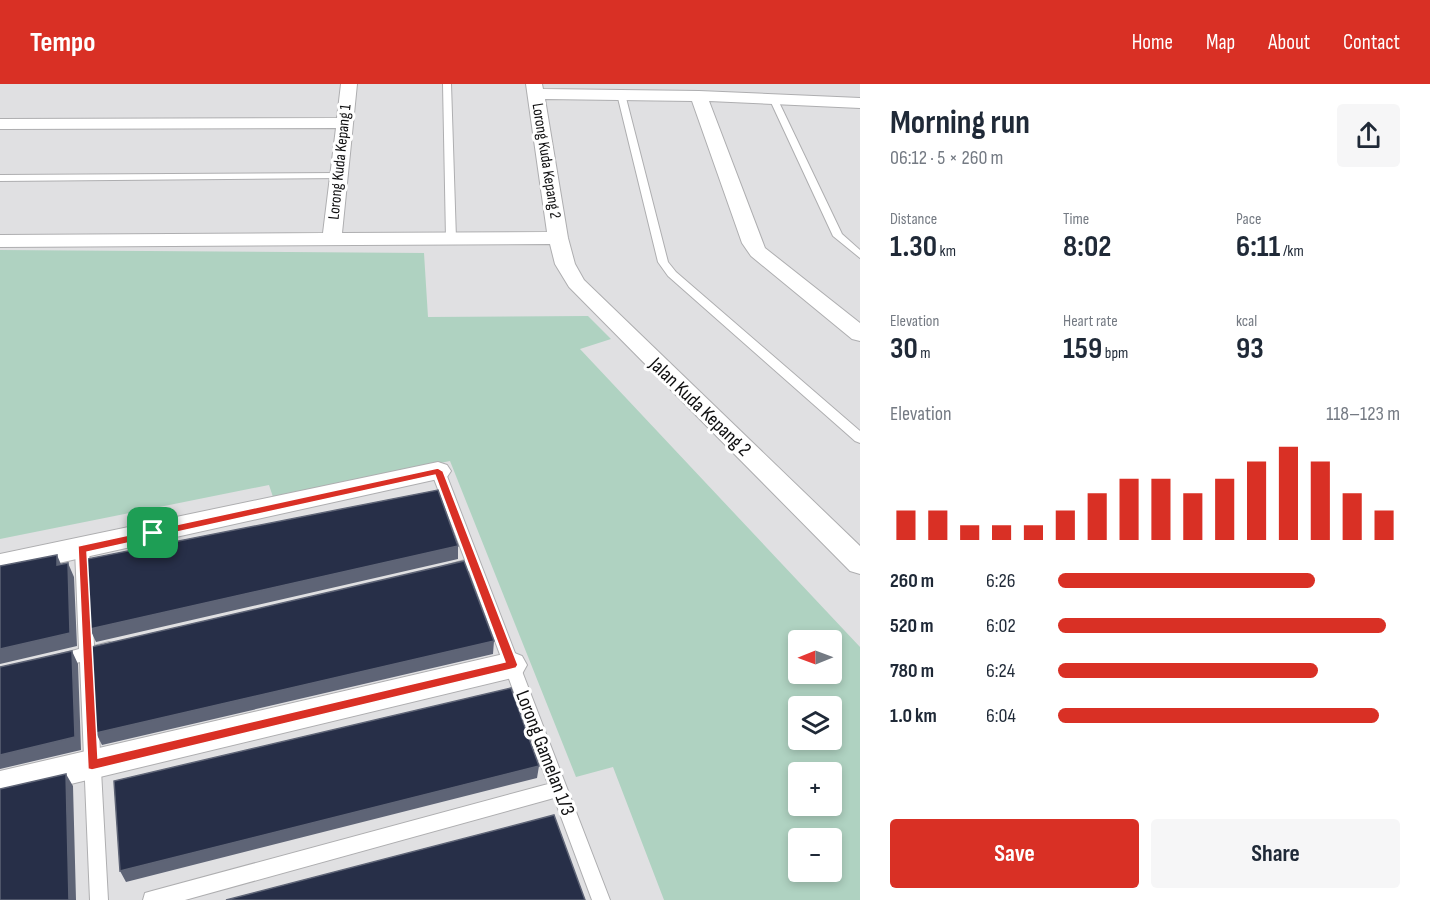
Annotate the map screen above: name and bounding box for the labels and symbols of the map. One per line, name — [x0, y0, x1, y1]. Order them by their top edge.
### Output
street label: Lorong Kuda Kepang 2 — [527, 102, 565, 220]
street label: Lorong Kuda Kepang 1 — [325, 103, 356, 221]
street label: Jalan Kuda Kepang 2 — [643, 352, 756, 461]
pin — [127, 507, 178, 558]
north arrow — [788, 630, 842, 684]
street label: Lorong Gamelan 1/3 — [510, 687, 580, 819]

